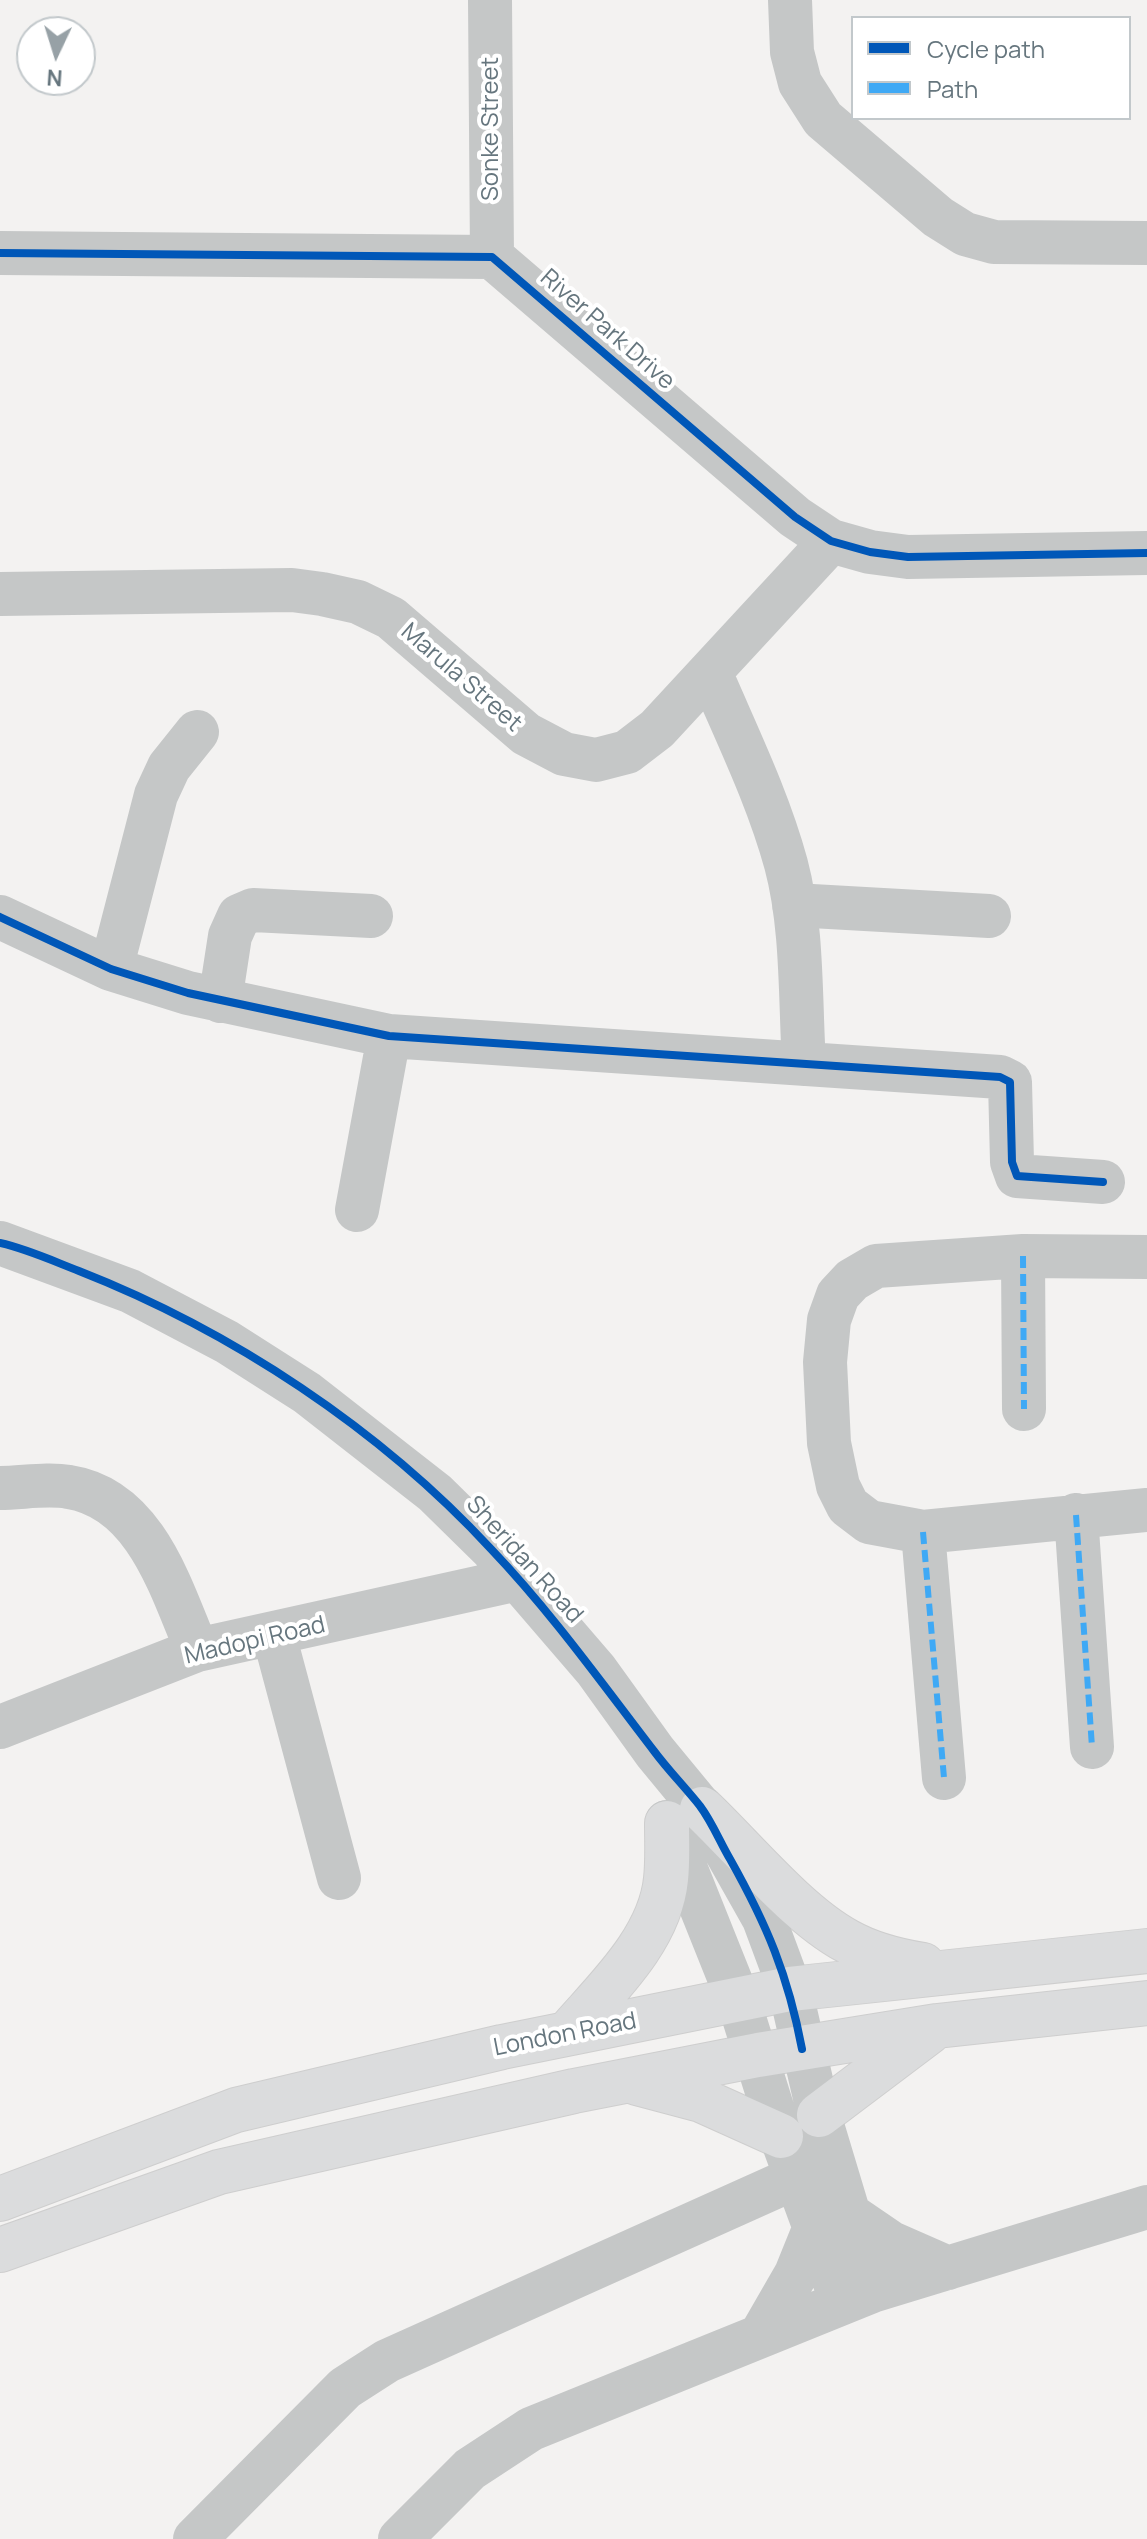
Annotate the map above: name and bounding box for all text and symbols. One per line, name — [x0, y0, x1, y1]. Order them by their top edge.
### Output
north arrow — [16, 16, 96, 96]
legend — [851, 16, 1131, 120]
text: Cycle path — [927, 32, 1045, 65]
street label: Sonke Street — [477, 57, 505, 201]
text: N — [46, 62, 63, 93]
text: Path — [927, 72, 978, 105]
street label: River Park Drive — [534, 264, 680, 396]
street label: Marula Street — [395, 618, 527, 738]
street label: Sheridan Road — [459, 1491, 589, 1629]
street label: Madopi Road — [182, 1611, 328, 1671]
street label: London Road — [491, 2007, 639, 2063]

